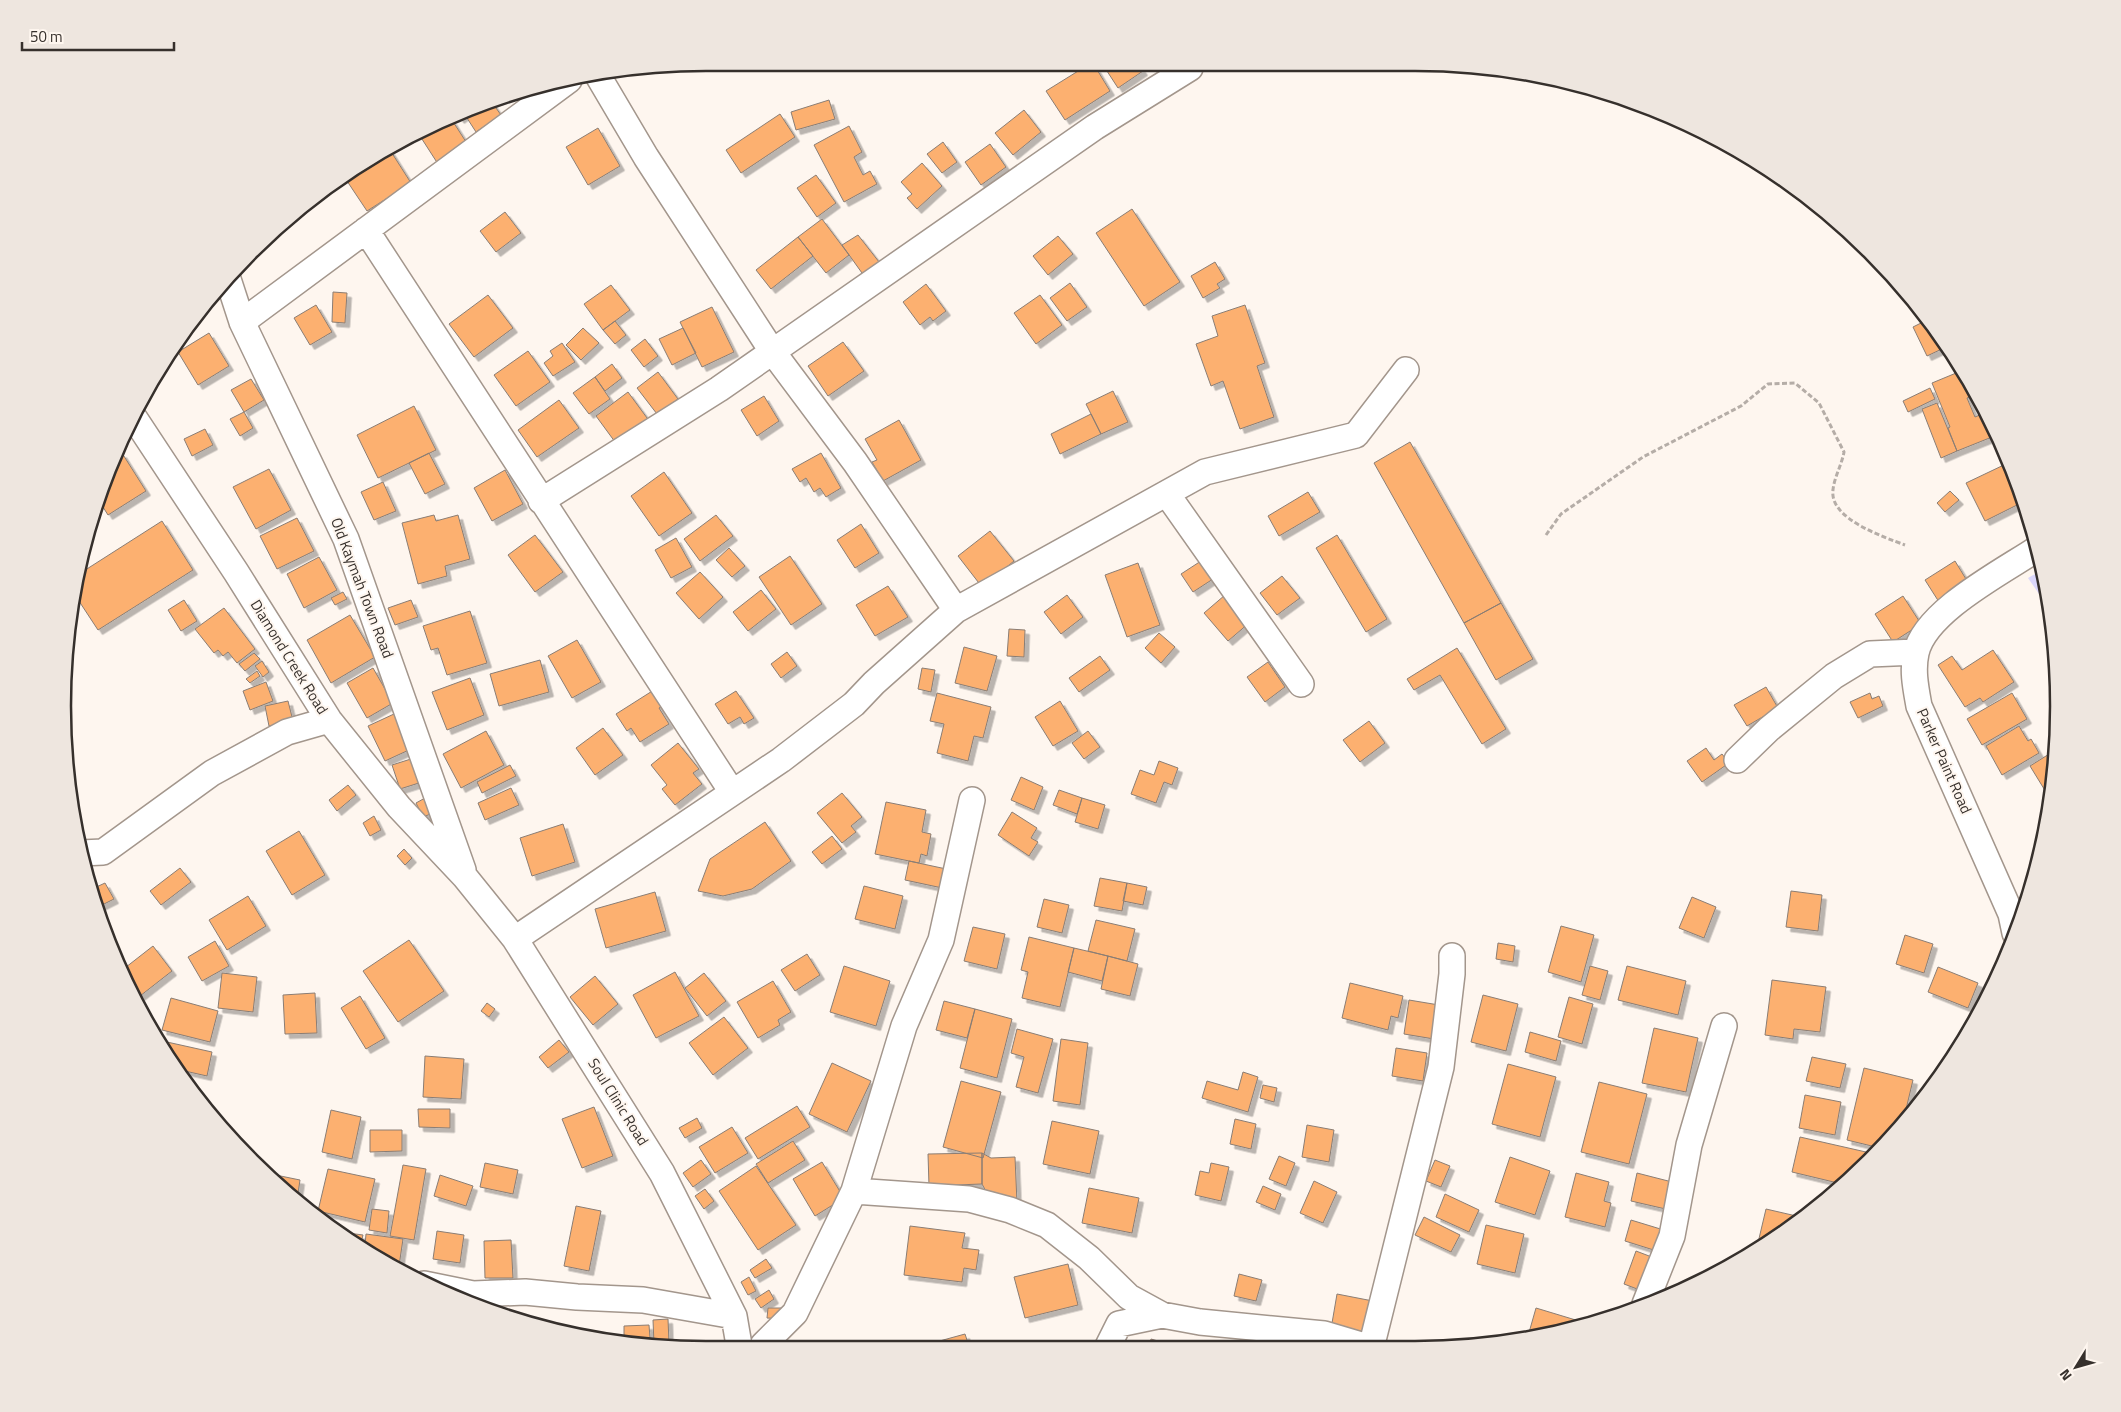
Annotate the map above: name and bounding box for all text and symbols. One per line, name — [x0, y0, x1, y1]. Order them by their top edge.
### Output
scale bar — [22, 20, 175, 52]
text: 50 m — [30, 25, 63, 48]
street label: Old Kaymah Town Road — [325, 514, 400, 661]
street label: Diamond Creek Road — [245, 595, 334, 719]
street label: Parker Paint Road — [1911, 704, 1978, 817]
street label: Soul Clinic Road — [582, 1054, 655, 1150]
north arrow — [2051, 1342, 2101, 1392]
text: N — [2054, 1365, 2077, 1385]

